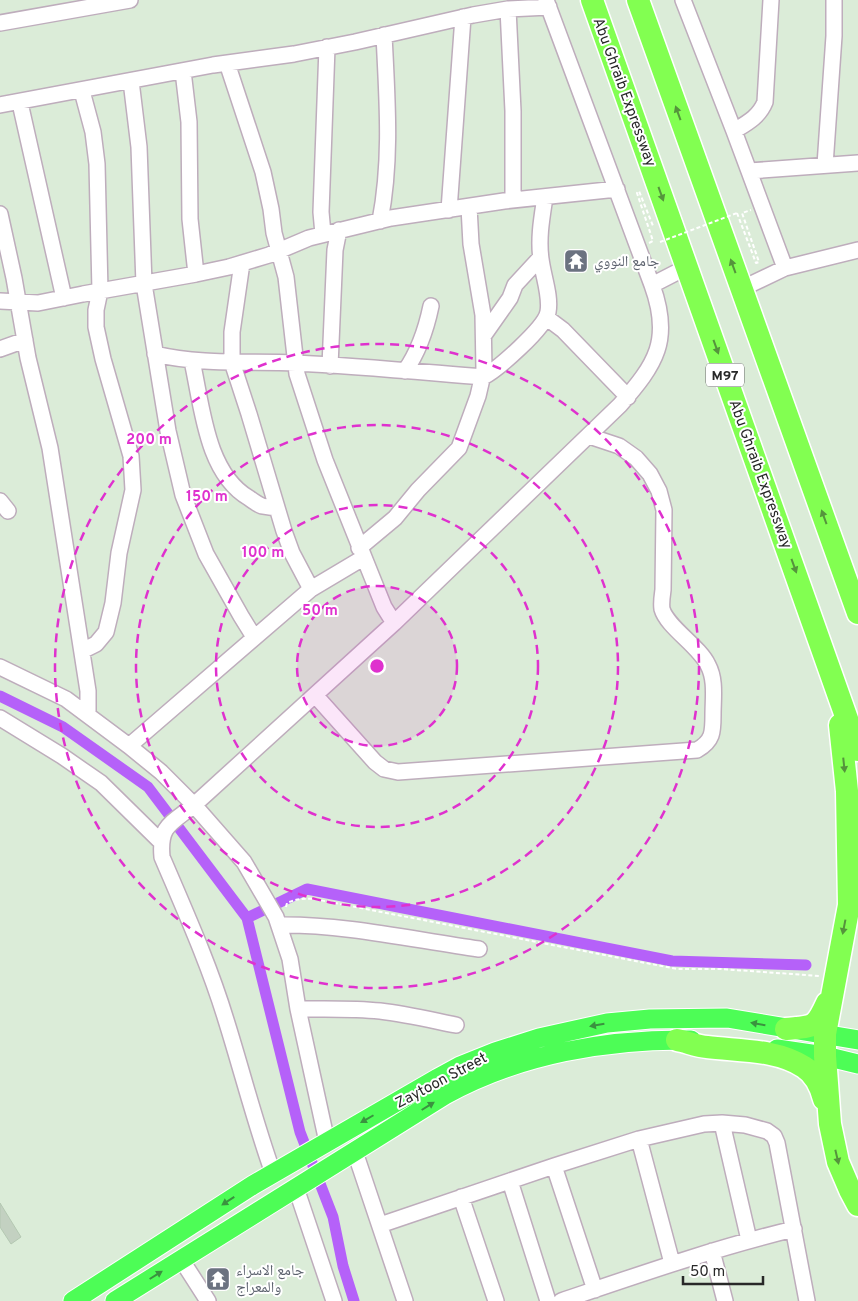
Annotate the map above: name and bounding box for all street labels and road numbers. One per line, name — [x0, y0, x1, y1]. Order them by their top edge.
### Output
street label: Abu Ghraib Expressway — [588, 15, 659, 170]
road number: M97 — [706, 364, 744, 386]
street label: Abu Ghraib Expressway — [724, 397, 795, 552]
street label: Zaytoon Street — [392, 1049, 491, 1114]

